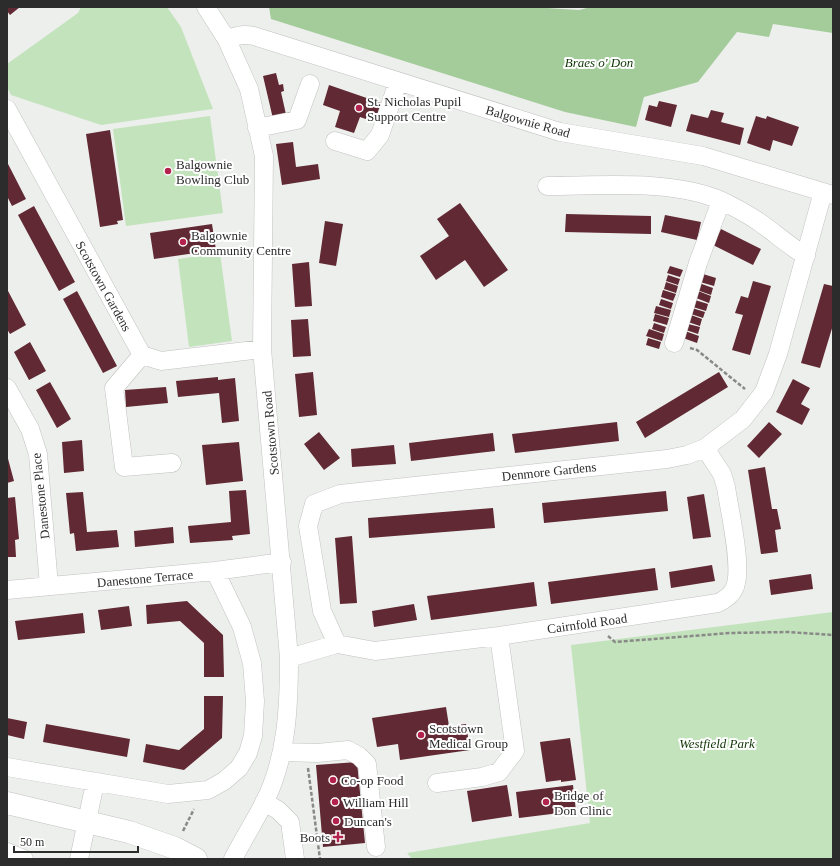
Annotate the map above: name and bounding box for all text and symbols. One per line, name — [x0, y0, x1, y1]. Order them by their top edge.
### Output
park label: Braes o' Don — [565, 55, 633, 70]
place label: St. Nicholas Pupil Support Centre — [367, 94, 462, 124]
street label: Balgownie Road — [484, 102, 572, 141]
marker: St. Nicholas Pupil Support Centre — [354, 103, 364, 113]
place label: Balgownie Bowling Club — [176, 157, 249, 187]
marker: Balgownie Bowling Club — [163, 166, 173, 176]
place label: Balgownie Community Centre — [191, 228, 291, 258]
marker: Balgownie Community Centre — [178, 237, 188, 247]
street label: Scotstown Gardens — [73, 239, 135, 334]
street label: Scotstown Road — [259, 390, 282, 476]
street label: Danestone Place — [29, 452, 52, 540]
street label: Denmore Gardens — [501, 459, 597, 484]
street label: Danestone Terrace — [96, 567, 194, 590]
street label: Cairnfold Road — [546, 610, 628, 637]
place label: Scotstown Medical Group — [429, 721, 508, 751]
marker: Scotstown Medical Group — [416, 730, 426, 740]
park label: Westfield Park — [679, 736, 755, 751]
place label: Co-op Food — [341, 773, 404, 788]
marker: Co-op Food — [328, 775, 338, 785]
place label: Bridge of Don Clinic — [554, 788, 612, 818]
place label: William Hill — [343, 795, 409, 810]
marker: William Hill — [330, 797, 340, 807]
marker: Bridge of Don Clinic — [541, 797, 551, 807]
place label: Duncan's — [344, 814, 392, 829]
marker: Duncan's — [331, 816, 341, 826]
scale bar — [14, 828, 138, 854]
place label: Boots — [300, 830, 330, 845]
marker: Boots — [333, 832, 343, 842]
text: 50 m — [20, 835, 45, 849]

